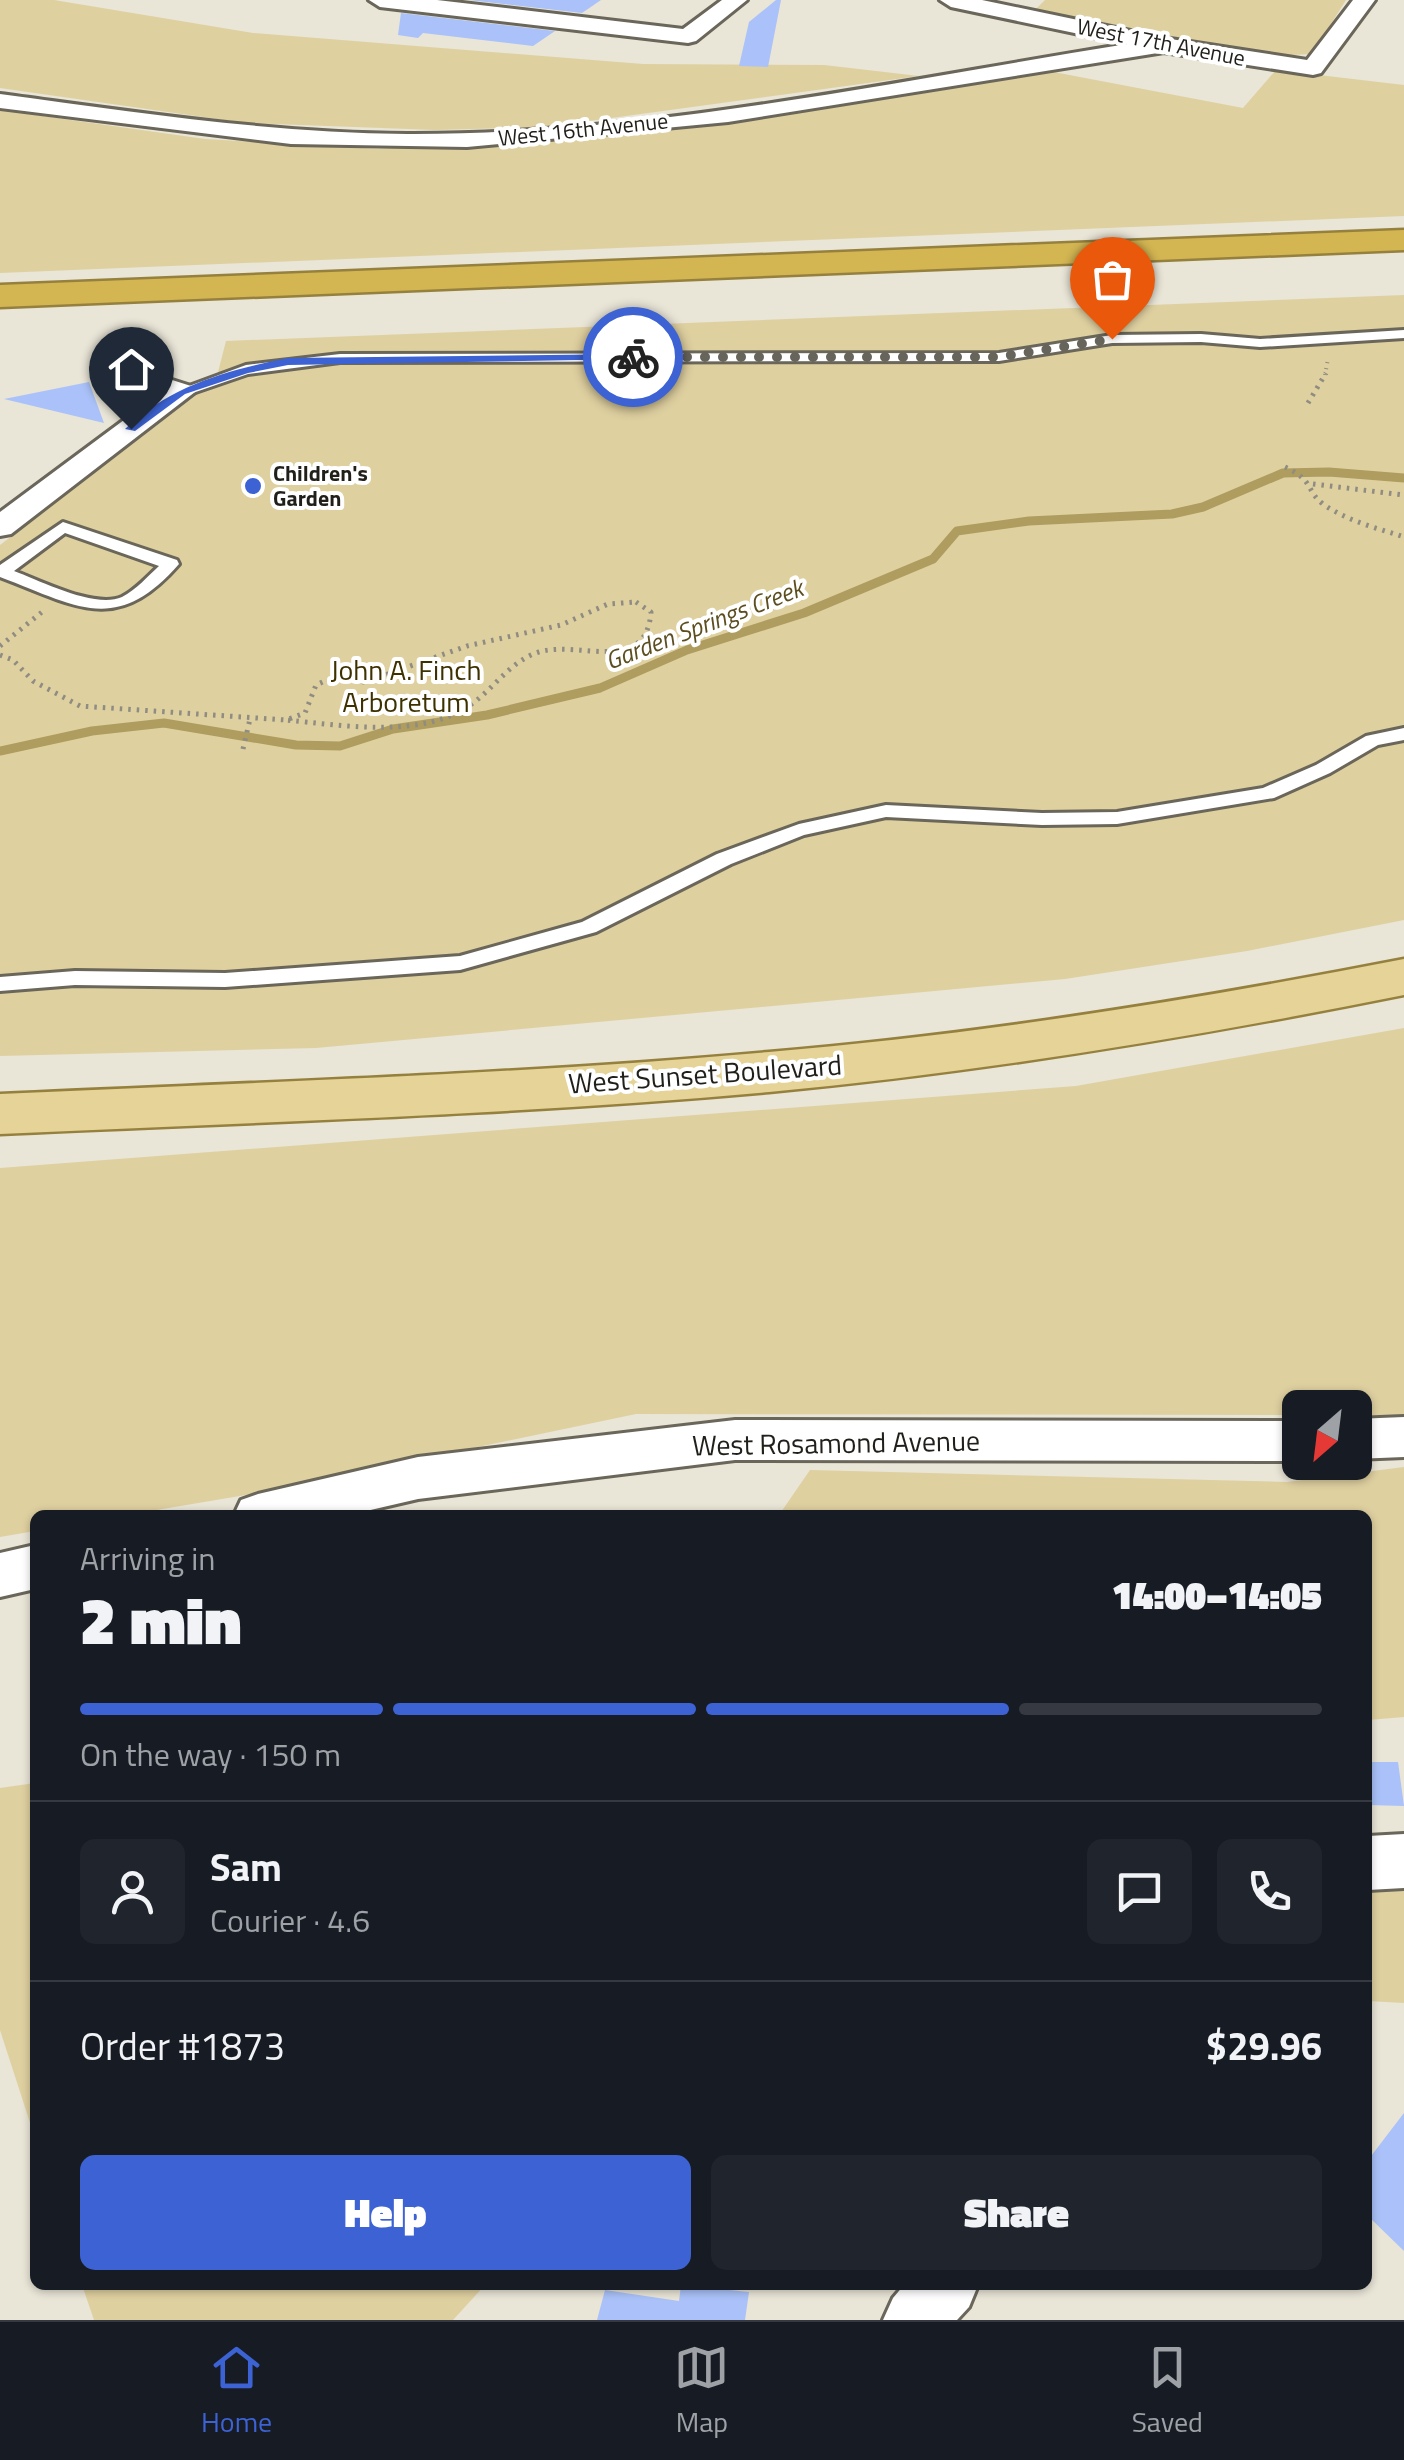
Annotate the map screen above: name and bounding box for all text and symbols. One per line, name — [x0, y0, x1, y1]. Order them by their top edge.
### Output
street label: West 17th Avenue — [1074, 9, 1248, 75]
street label: West 16th Avenue — [496, 103, 670, 155]
pin — [1070, 237, 1155, 340]
icon: bag — [1085, 252, 1140, 307]
courier — [583, 307, 683, 407]
pin — [89, 327, 174, 430]
icon: bike — [606, 330, 661, 385]
icon: home — [104, 342, 159, 397]
place label: Children's Garden — [273, 456, 368, 515]
marker: Children's Garden — [242, 475, 264, 497]
water label: Garden Springs Creek — [600, 568, 811, 679]
park label: John A. Finch Arboretum — [330, 648, 482, 723]
street label: West Sunset Boulevard — [567, 1042, 843, 1105]
north arrow — [1282, 1390, 1372, 1480]
map controls — [1282, 1390, 1372, 1480]
street label: West Rosamond Avenue — [692, 1418, 980, 1467]
text: Arriving in — [80, 1534, 216, 1582]
text: 14:00–14:05 — [1112, 1566, 1322, 1624]
text: 2 min — [80, 1570, 241, 1669]
text: On the way · 150 m — [80, 1730, 341, 1778]
text: Sam — [210, 1838, 282, 1896]
button: person — [80, 1839, 185, 1944]
button: chat — [1087, 1839, 1192, 1944]
button: phone — [1217, 1839, 1322, 1944]
text: Courier · 4.6 — [210, 1896, 370, 1944]
text: Order #1873 — [80, 2017, 285, 2075]
text: $29.96 — [1206, 2017, 1322, 2075]
button: Help — [80, 2155, 691, 2270]
button: Share — [711, 2155, 1322, 2270]
tab: Home — [201, 2340, 272, 2443]
tab: Map — [674, 2340, 729, 2443]
tab: Saved — [1132, 2340, 1203, 2443]

